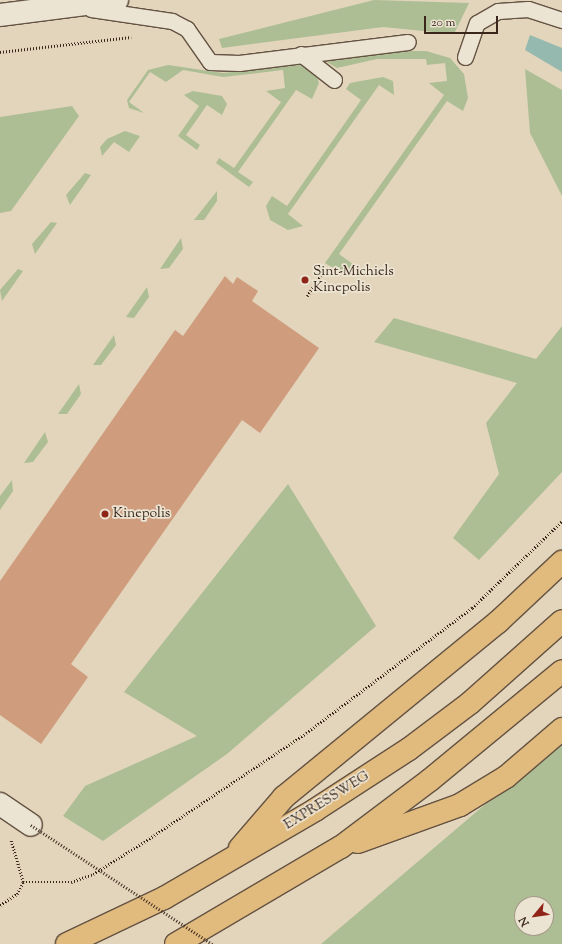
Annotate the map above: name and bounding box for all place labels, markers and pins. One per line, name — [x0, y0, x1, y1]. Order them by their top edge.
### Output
place label: Sint-Michiels Kinepolis — [313, 264, 394, 296]
marker: Sint-Michiels Kinepolis — [300, 275, 310, 285]
place label: Kinepolis — [113, 506, 170, 522]
marker: Kinepolis — [100, 509, 110, 519]

